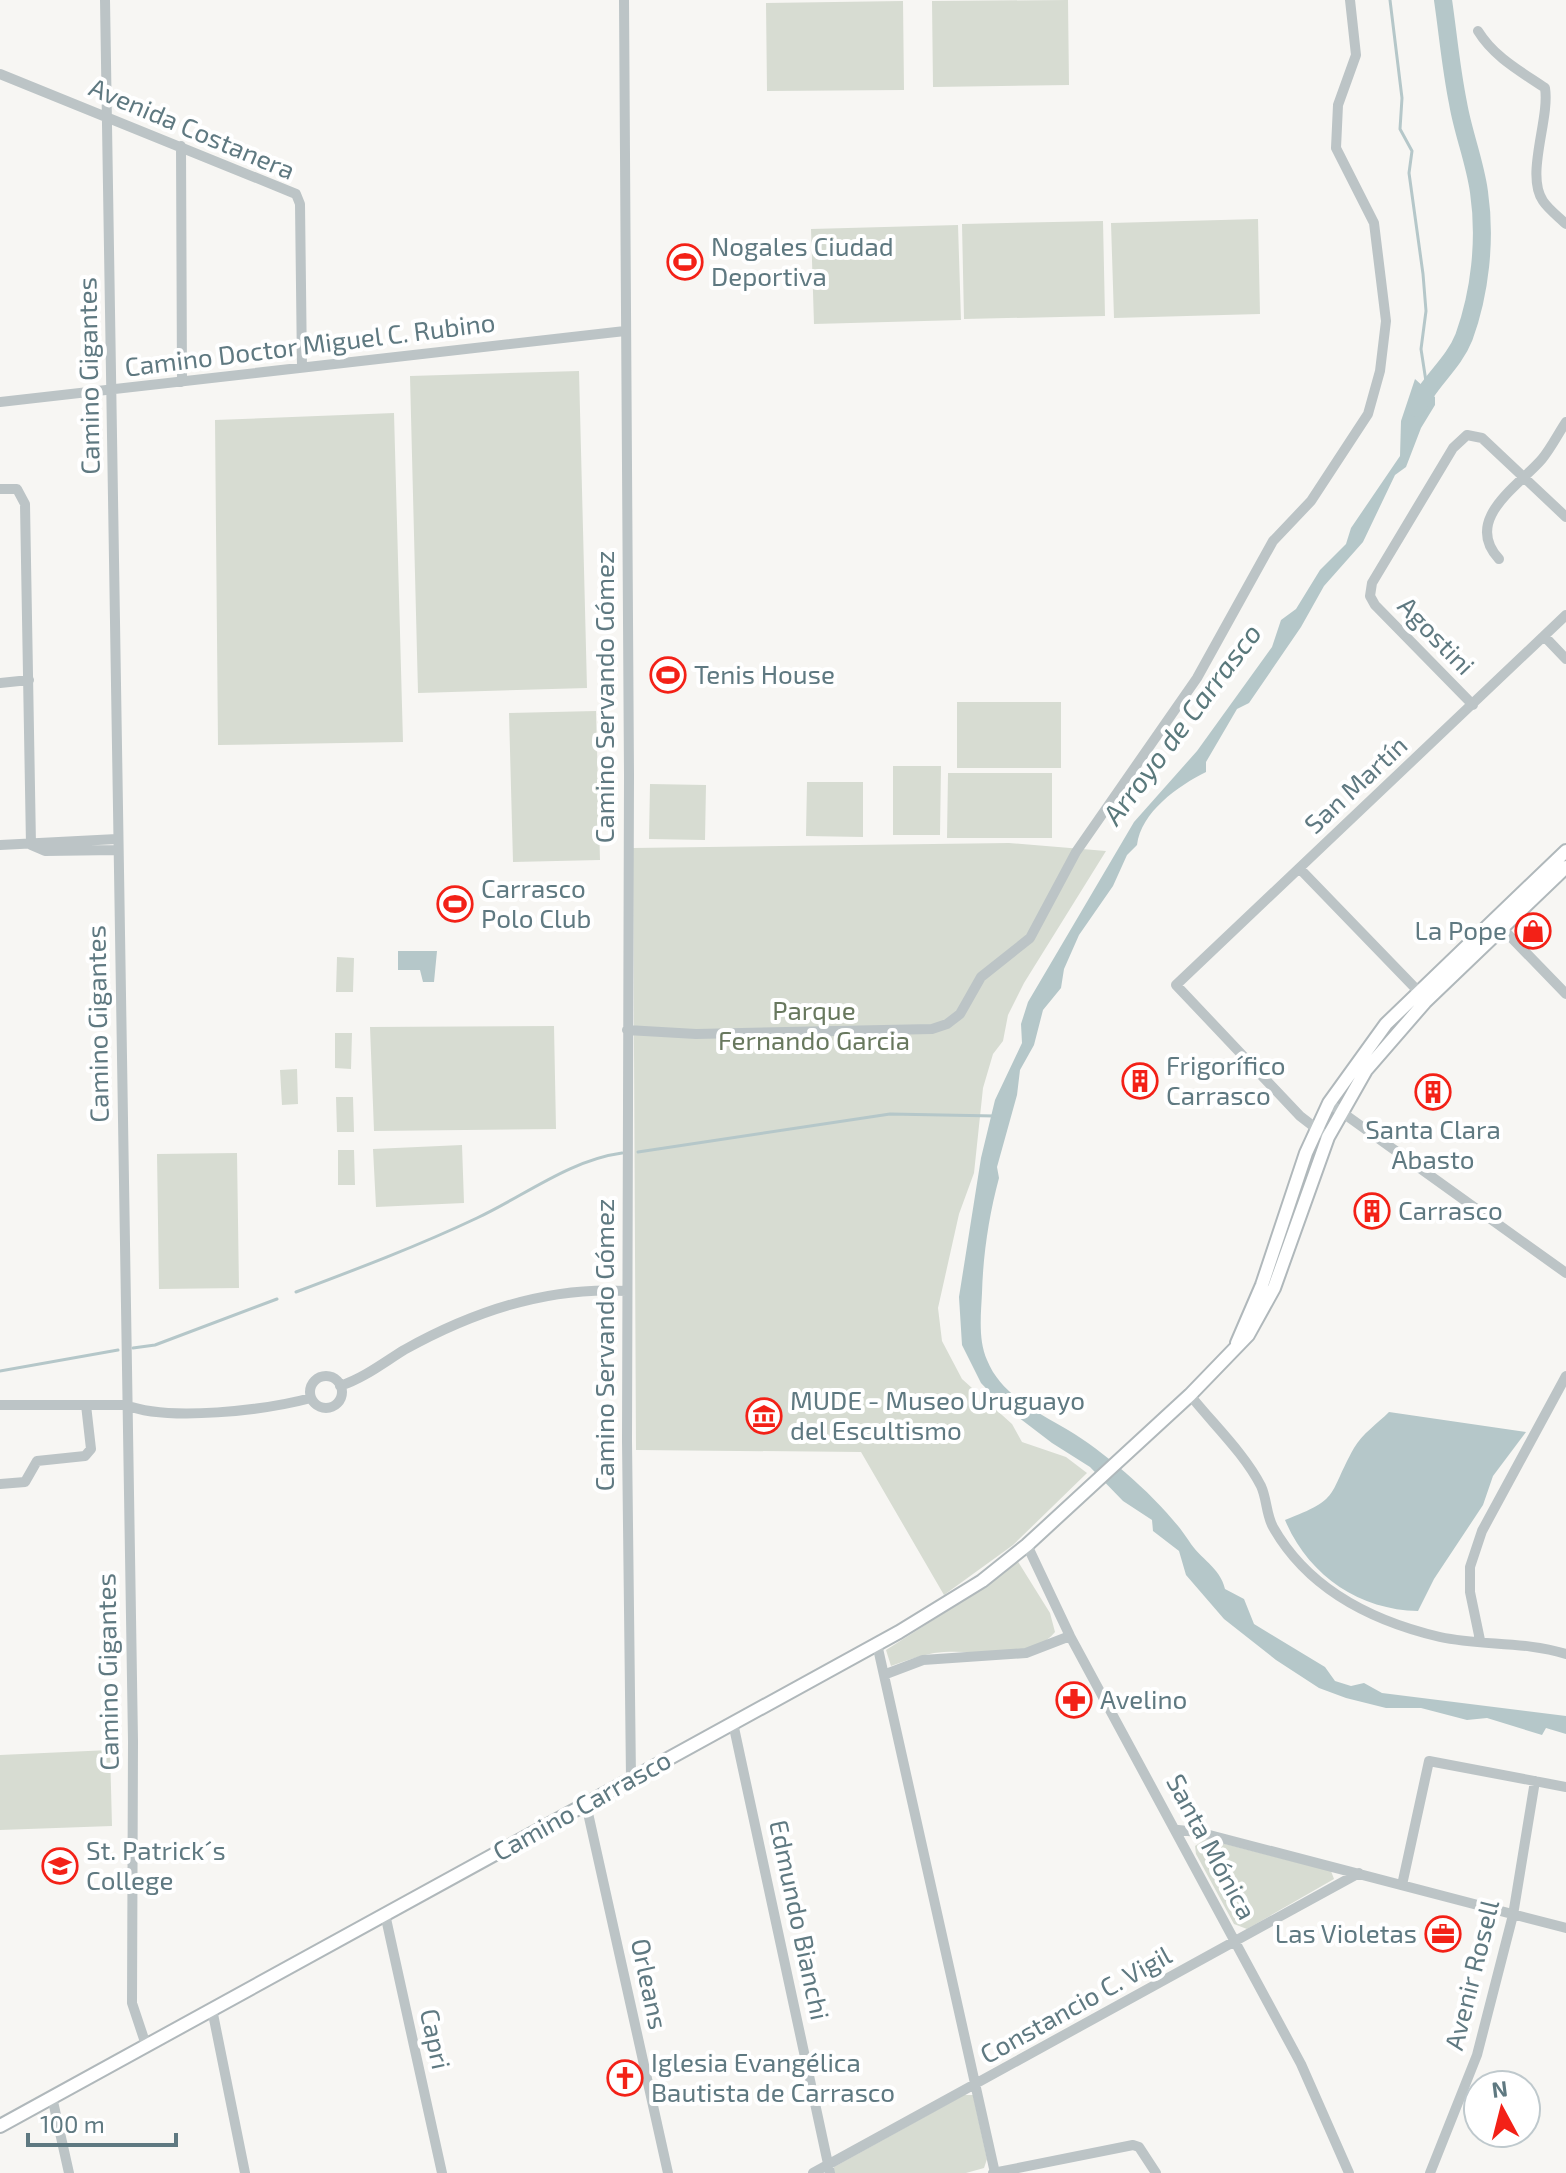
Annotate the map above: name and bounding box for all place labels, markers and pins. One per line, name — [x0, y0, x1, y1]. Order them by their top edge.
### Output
place label: Nogales Ciudad Deportiva — [711, 230, 894, 291]
sports icon: Nogales Ciudad Deportiva — [666, 243, 704, 281]
sports icon: Tenis House — [649, 656, 687, 694]
place label: Tenis House — [694, 658, 835, 689]
place label: Carrasco Polo Club — [481, 872, 591, 933]
sports icon: Carrasco Polo Club — [436, 885, 474, 923]
shop icon: La Pope — [1514, 912, 1552, 950]
place label: La Pope — [1415, 914, 1507, 945]
place label: Frigorífico Carrasco — [1166, 1049, 1286, 1110]
building icon: Frigorífico Carrasco — [1121, 1062, 1159, 1100]
building icon: Santa Clara Abasto — [1414, 1073, 1452, 1111]
place label: Santa Clara Abasto — [1365, 1113, 1501, 1174]
building icon: Carrasco — [1353, 1192, 1391, 1230]
place label: Carrasco — [1398, 1194, 1503, 1225]
place label: MUDE - Museo Uruguayo del Escultismo — [790, 1384, 1085, 1445]
museum icon: MUDE - Museo Uruguayo del Escultismo — [745, 1397, 783, 1435]
pharmacy icon: Avelino — [1055, 1681, 1093, 1719]
place label: Avelino — [1100, 1683, 1187, 1714]
place label: St. Patrick´s College — [86, 1834, 226, 1895]
school or university icon: St. Patrick´s College — [41, 1847, 79, 1885]
office icon: Las Violetas — [1424, 1915, 1462, 1953]
place label: Las Violetas — [1275, 1917, 1417, 1948]
place label: Iglesia Evangélica Bautista de Carrasco — [651, 2046, 895, 2107]
church icon: Iglesia Evangélica Bautista de Carrasco — [606, 2059, 644, 2097]

